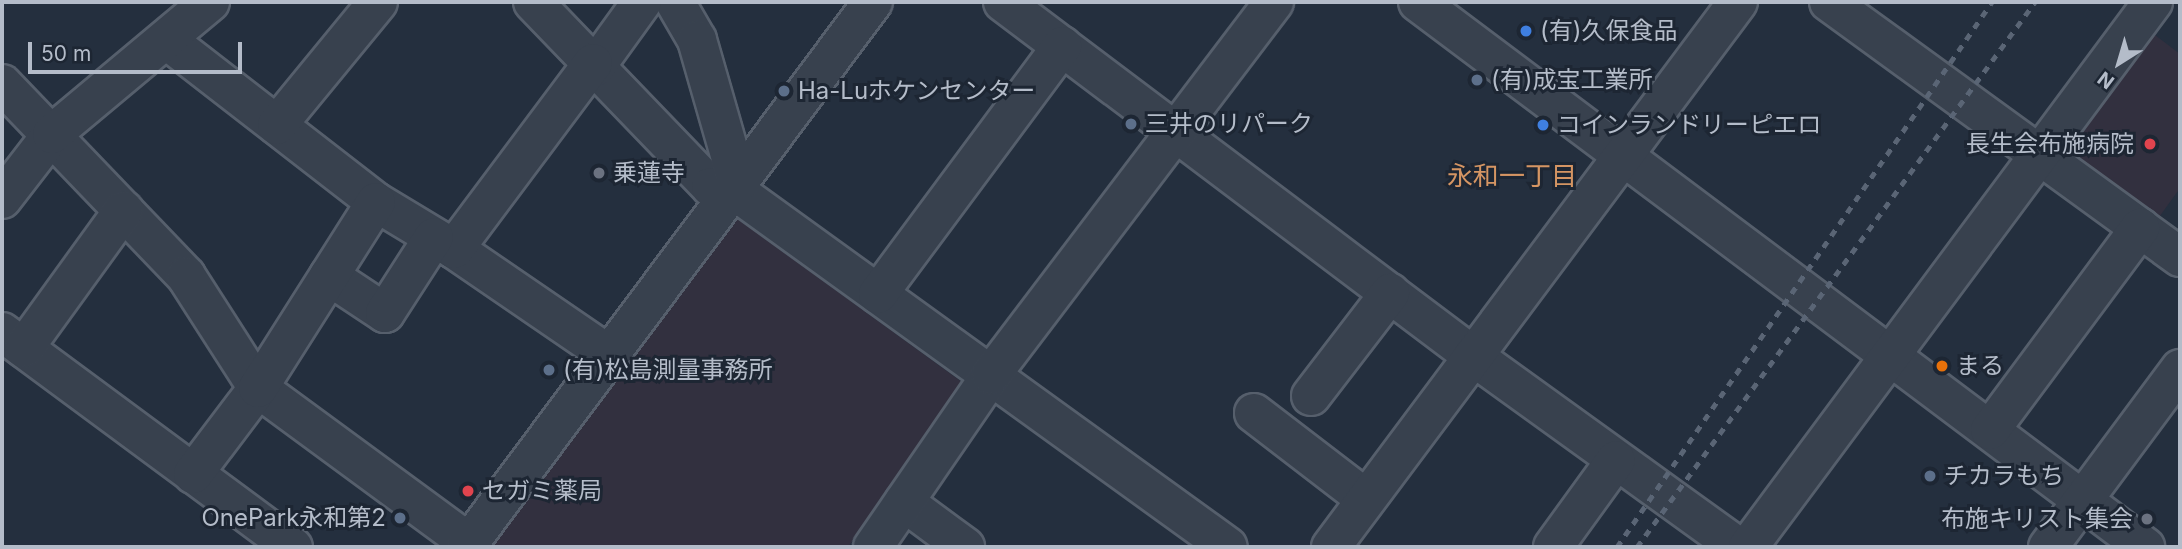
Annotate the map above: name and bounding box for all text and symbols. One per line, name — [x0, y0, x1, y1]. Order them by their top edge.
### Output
place label: (有)久保食品 — [1540, 17, 1678, 45]
marker: (有)久保食品 — [1518, 23, 1534, 39]
scale bar — [32, 28, 245, 72]
north arrow — [2084, 28, 2154, 98]
text: 50 m — [41, 41, 91, 66]
place label: (有)成宝工業所 — [1491, 66, 1653, 94]
text: N — [2093, 67, 2119, 94]
marker: (有)成宝工業所 — [1469, 72, 1485, 88]
place label: Ha-Luホケンセンター — [798, 77, 1036, 105]
marker: Ha-Luホケンセンター — [776, 83, 792, 99]
place label: 三井のリパーク — [1145, 110, 1313, 138]
place label: コインランドリーピエロ — [1557, 111, 1821, 139]
marker: 三井のリパーク — [1123, 116, 1139, 132]
marker: コインランドリーピエロ — [1535, 117, 1551, 133]
place label: 長生会布施病院 — [1966, 130, 2134, 158]
marker: 長生会布施病院 — [2140, 134, 2160, 154]
place label: 乗蓮寺 — [613, 159, 685, 187]
district label: 永和一丁目 — [1447, 160, 1577, 192]
marker: 乗蓮寺 — [591, 165, 607, 181]
place label: まる — [1956, 352, 2004, 380]
place label: (有)松島測量事務所 — [563, 356, 773, 384]
marker: まる — [1934, 358, 1950, 374]
marker: (有)松島測量事務所 — [541, 362, 557, 378]
place label: チカラもち — [1944, 462, 2064, 490]
marker: チカラもち — [1922, 468, 1938, 484]
place label: セガミ薬局 — [482, 477, 602, 505]
marker: セガミ薬局 — [460, 483, 476, 499]
place label: OnePark永和第2 — [201, 504, 386, 532]
place label: 布施キリスト集会 — [1941, 505, 2133, 533]
marker: OnePark永和第2 — [392, 510, 408, 526]
marker: 布施キリスト集会 — [2139, 511, 2155, 527]

